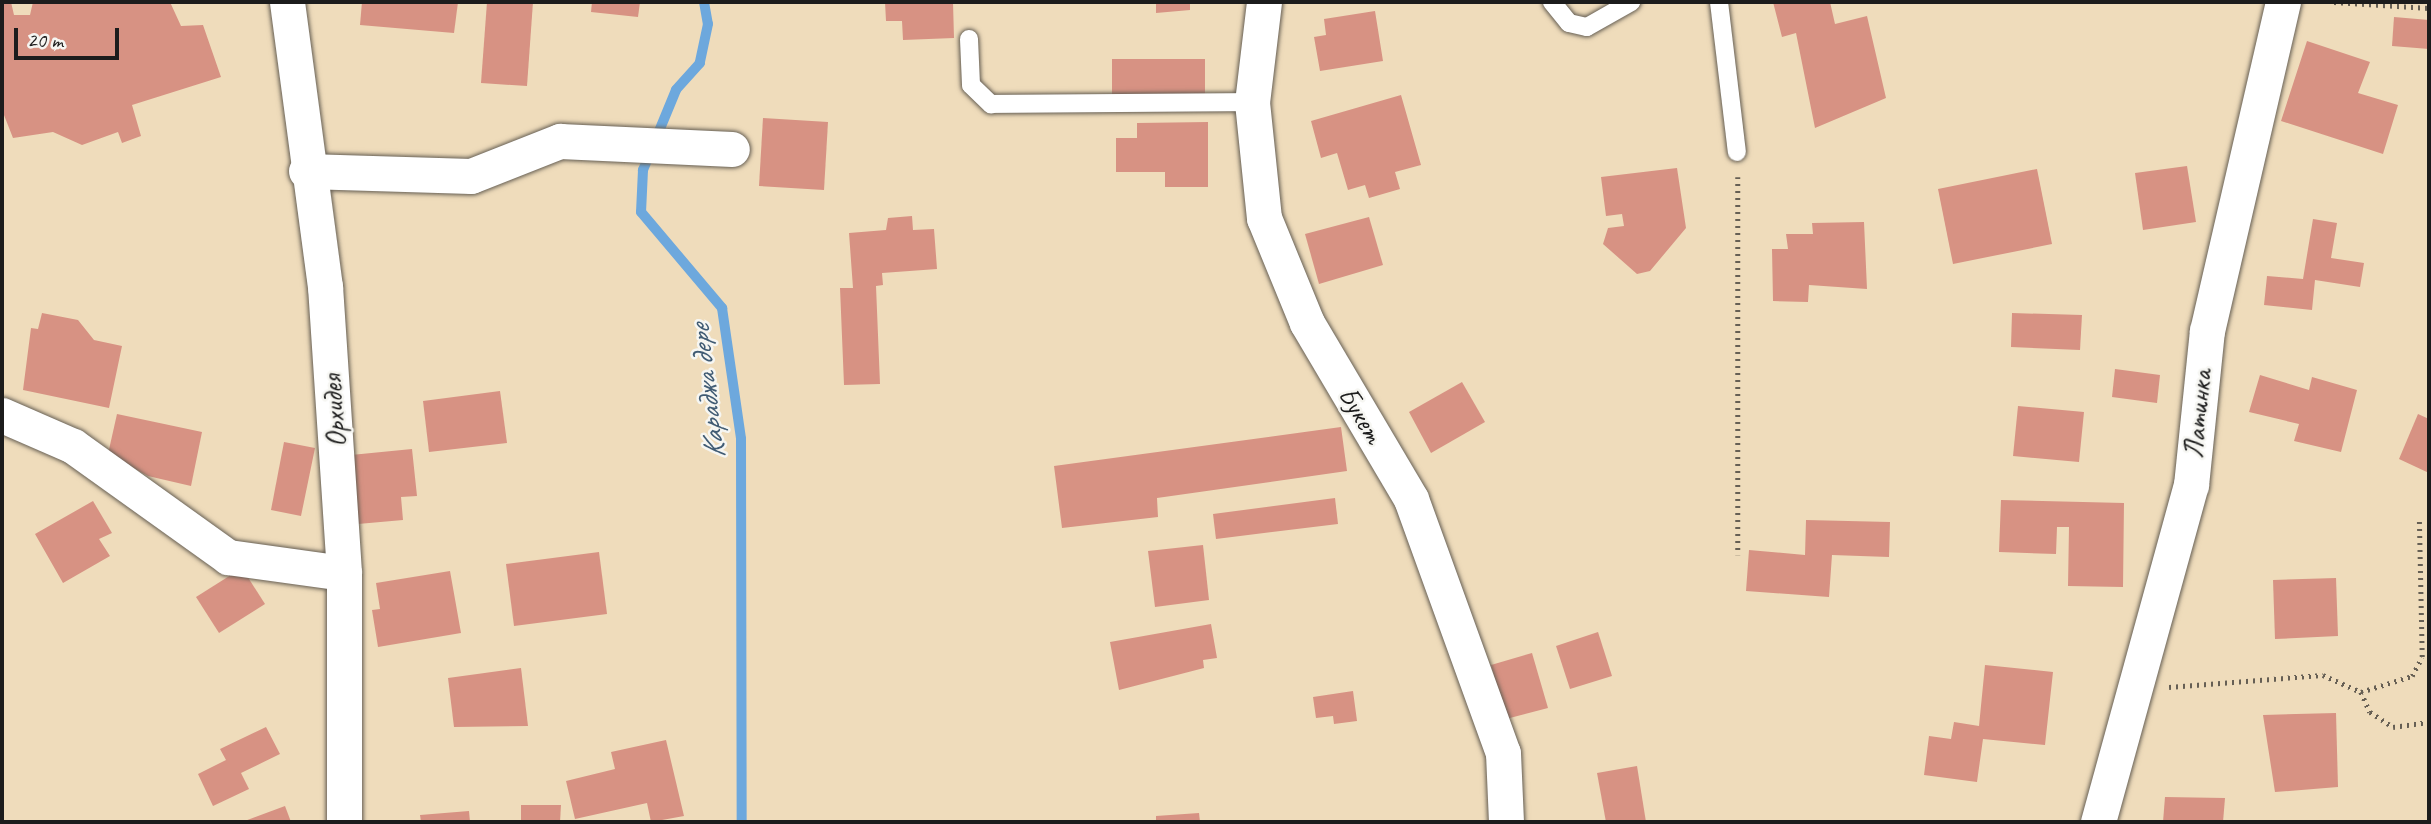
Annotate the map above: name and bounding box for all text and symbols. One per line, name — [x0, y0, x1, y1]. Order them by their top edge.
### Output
scale bar — [18, 14, 122, 58]
text: 20 m — [27, 27, 63, 53]
water label: Караджа дере — [681, 323, 733, 461]
street label: Латинка — [2177, 368, 2219, 460]
street label: Орхидея — [315, 374, 353, 448]
street label: Букет — [1331, 380, 1391, 450]

